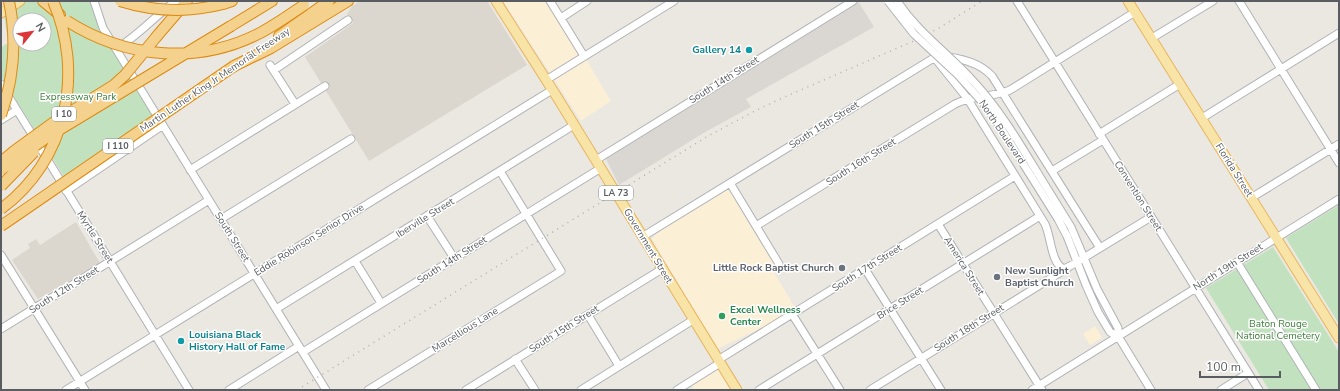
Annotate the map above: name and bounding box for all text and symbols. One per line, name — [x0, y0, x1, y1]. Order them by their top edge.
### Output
north arrow — [12, 12, 52, 52]
text: N — [32, 20, 49, 35]
street label: Martin Luther King Jr Memorial Freeway — [137, 24, 294, 136]
place label: Gallery 14 — [692, 43, 741, 57]
marker: Gallery 14 — [744, 45, 754, 55]
street label: South 14th Street — [686, 53, 762, 107]
park label: Expressway Park — [40, 90, 117, 104]
street label: North Boulevard — [975, 97, 1029, 167]
street label: South 15th Street — [786, 98, 862, 152]
road number: I 10 — [52, 107, 76, 121]
street label: South 16th Street — [823, 135, 899, 189]
road number: I 110 — [103, 139, 133, 153]
street label: Florida Street — [1212, 140, 1256, 200]
street label: Convention Street — [1111, 158, 1166, 234]
road number: LA 73 — [599, 186, 633, 200]
street label: Iberville Street — [393, 194, 457, 241]
street label: Eddie Robinson Senior Drive — [251, 200, 367, 280]
street label: Government Street — [620, 206, 676, 287]
street label: Myrtle Street — [73, 208, 117, 266]
street label: South Street — [211, 209, 253, 265]
street label: South 14th Street — [414, 233, 490, 287]
street label: America Street — [940, 234, 988, 298]
street label: North 19th Street — [1191, 240, 1266, 294]
street label: South 17th Street — [829, 241, 905, 295]
place label: Little Rock Baptist Church — [713, 261, 834, 275]
street label: South 12th Street — [26, 263, 102, 317]
marker: Little Rock Baptist Church — [837, 263, 847, 273]
place label: New Sunlight Baptist Church — [1005, 264, 1074, 290]
marker: New Sunlight Baptist Church — [992, 272, 1002, 282]
street label: Brice Street — [874, 283, 926, 323]
street label: South 18th Street — [931, 301, 1007, 355]
street label: South 15th Street — [526, 302, 602, 356]
place label: Excel Wellness Center — [730, 303, 801, 329]
street label: Marcellious Lane — [429, 304, 501, 356]
marker: Excel Wellness Center — [717, 311, 727, 321]
park label: Baton Rouge National Cemetery — [1236, 317, 1321, 343]
place label: Louisiana Black History Hall of Fame — [189, 328, 286, 354]
marker: Louisiana Black History Hall of Fame — [176, 336, 186, 346]
scale bar — [1200, 353, 1280, 379]
text: 100 m — [1206, 359, 1241, 375]

